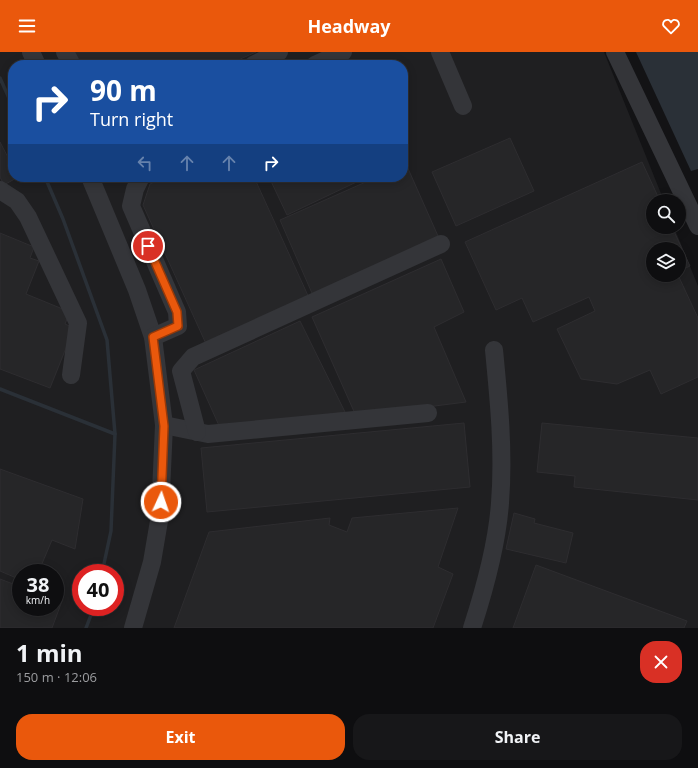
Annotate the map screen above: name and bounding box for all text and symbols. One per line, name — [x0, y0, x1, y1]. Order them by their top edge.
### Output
text: Headway — [307, 14, 391, 38]
icon: menu — [16, 15, 38, 37]
icon: heart — [660, 15, 682, 37]
text: 90 m — [90, 71, 157, 109]
icon: right — [24, 76, 76, 128]
text: Turn right — [90, 107, 173, 131]
icon: left — [134, 152, 156, 174]
icon: ahead — [176, 152, 198, 174]
icon: ahead — [218, 152, 240, 174]
icon: right — [260, 152, 282, 174]
map controls — [646, 194, 686, 282]
button: search — [646, 194, 686, 234]
pin — [131, 229, 165, 263]
icon: arrive — [137, 235, 159, 257]
button: layers — [646, 242, 686, 282]
position arrow — [140, 481, 182, 523]
speed limit sign: 40 — [72, 564, 124, 616]
text: 38 — [27, 571, 49, 598]
text: km/h — [26, 593, 50, 607]
text: 1 min — [16, 636, 83, 669]
button: close — [640, 641, 682, 683]
text: 150 m · 12:06 — [16, 668, 97, 686]
button: Exit — [16, 714, 345, 760]
button: Share — [353, 714, 682, 760]

